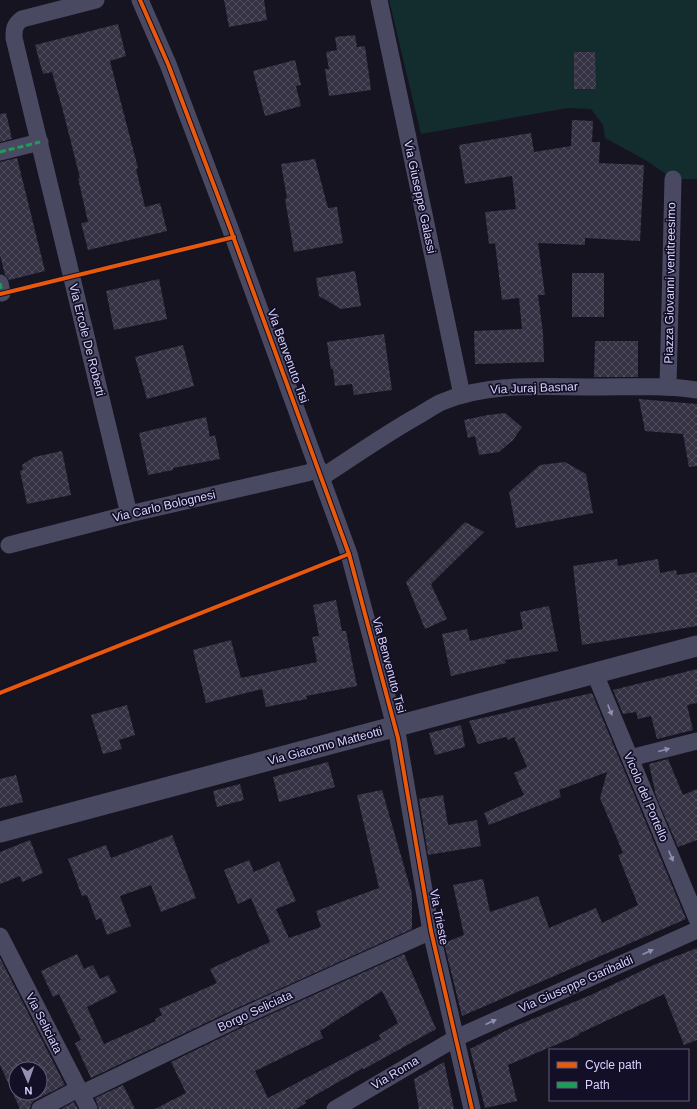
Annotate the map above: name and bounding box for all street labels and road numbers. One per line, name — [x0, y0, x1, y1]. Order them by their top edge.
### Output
street label: Via Giuseppe Galassi — [401, 139, 439, 255]
street label: Piazza Giovanni ventitreesimo — [662, 202, 678, 364]
street label: Via Ercole De Roberti — [66, 282, 108, 398]
street label: Via Benvenuto Tisi — [264, 307, 312, 405]
street label: Via Juraj Basnar — [490, 379, 578, 397]
street label: Via Carlo Bolognesi — [111, 487, 217, 525]
street label: Via Benvenuto Tisi — [369, 615, 409, 715]
street label: Via Giacomo Matteotti — [266, 724, 384, 768]
street label: Vicolo del Portello — [621, 750, 671, 844]
street label: Via Trieste — [427, 888, 451, 946]
street label: Via Giuseppe Garibaldi — [517, 953, 635, 1015]
street label: Borgo Seliciata — [215, 987, 295, 1034]
street label: Via Seliciata — [23, 990, 65, 1056]
street label: Via Roma — [369, 1053, 421, 1093]

